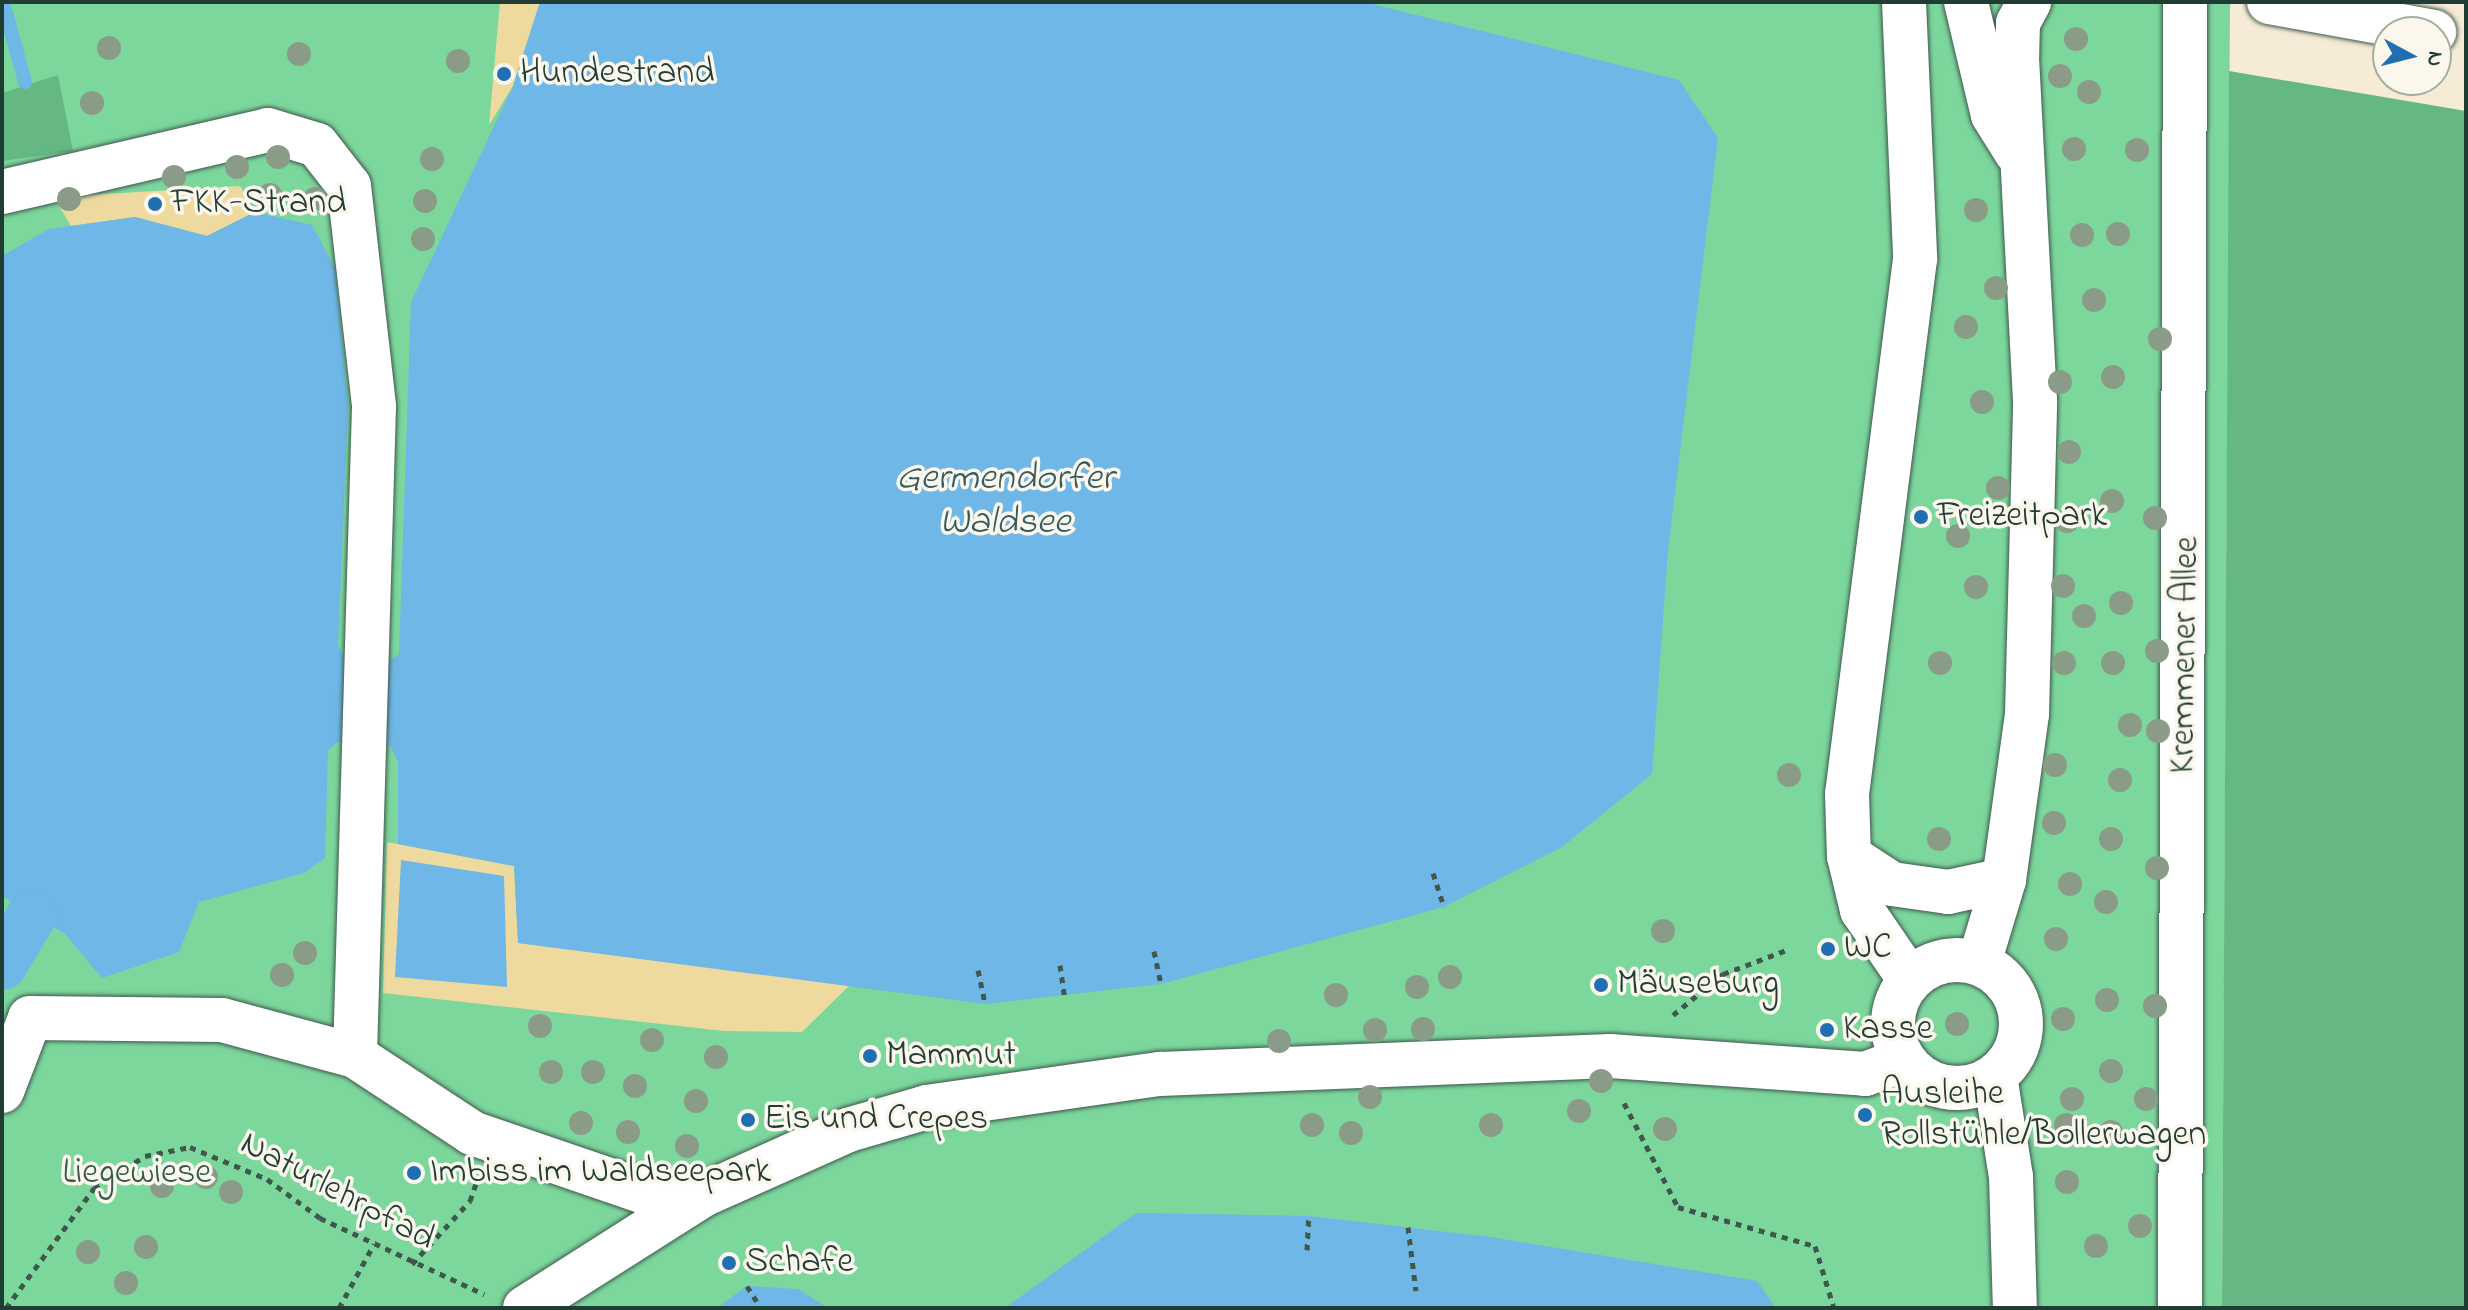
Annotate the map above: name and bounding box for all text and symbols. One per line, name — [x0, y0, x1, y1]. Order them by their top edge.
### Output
north arrow — [2372, 16, 2452, 96]
text: N — [2417, 49, 2451, 68]
place label: Hundestrand — [520, 52, 715, 96]
marker: Hundestrand — [495, 65, 513, 83]
place label: FKK-Strand — [171, 182, 347, 226]
marker: FKK-Strand — [146, 195, 164, 213]
water label: Germendorfer Waldsee — [896, 457, 1114, 546]
place label: Freizeitpark — [1937, 495, 2107, 539]
marker: Freizeitpark — [1912, 508, 1930, 526]
street label: Kremmener Allee — [2162, 536, 2210, 774]
place label: WC — [1844, 927, 1892, 971]
marker: WC — [1819, 940, 1837, 958]
place label: Mäuseburg — [1617, 963, 1779, 1007]
marker: Mäuseburg — [1592, 976, 1610, 994]
place label: Kasse — [1843, 1008, 1933, 1052]
marker: Kasse — [1818, 1021, 1836, 1039]
place label: Mammut — [886, 1034, 1016, 1078]
marker: Mammut — [861, 1047, 879, 1065]
place label: Ausleihe Rollstühle/Bollerwagen — [1881, 1072, 2206, 1157]
place label: Eis und Crepes — [764, 1098, 988, 1142]
marker: Ausleihe Rollstühle/Bollerwagen — [1856, 1106, 1874, 1124]
marker: Eis und Crepes — [739, 1111, 757, 1129]
street label: Naturlehrpfad — [232, 1123, 442, 1261]
place label: Imbiss im Waldseepark — [430, 1151, 771, 1195]
park label: Liegewiese — [63, 1152, 211, 1196]
marker: Imbiss im Waldseepark — [405, 1164, 423, 1182]
place label: Schafe — [745, 1241, 853, 1285]
marker: Schafe — [720, 1254, 738, 1272]

